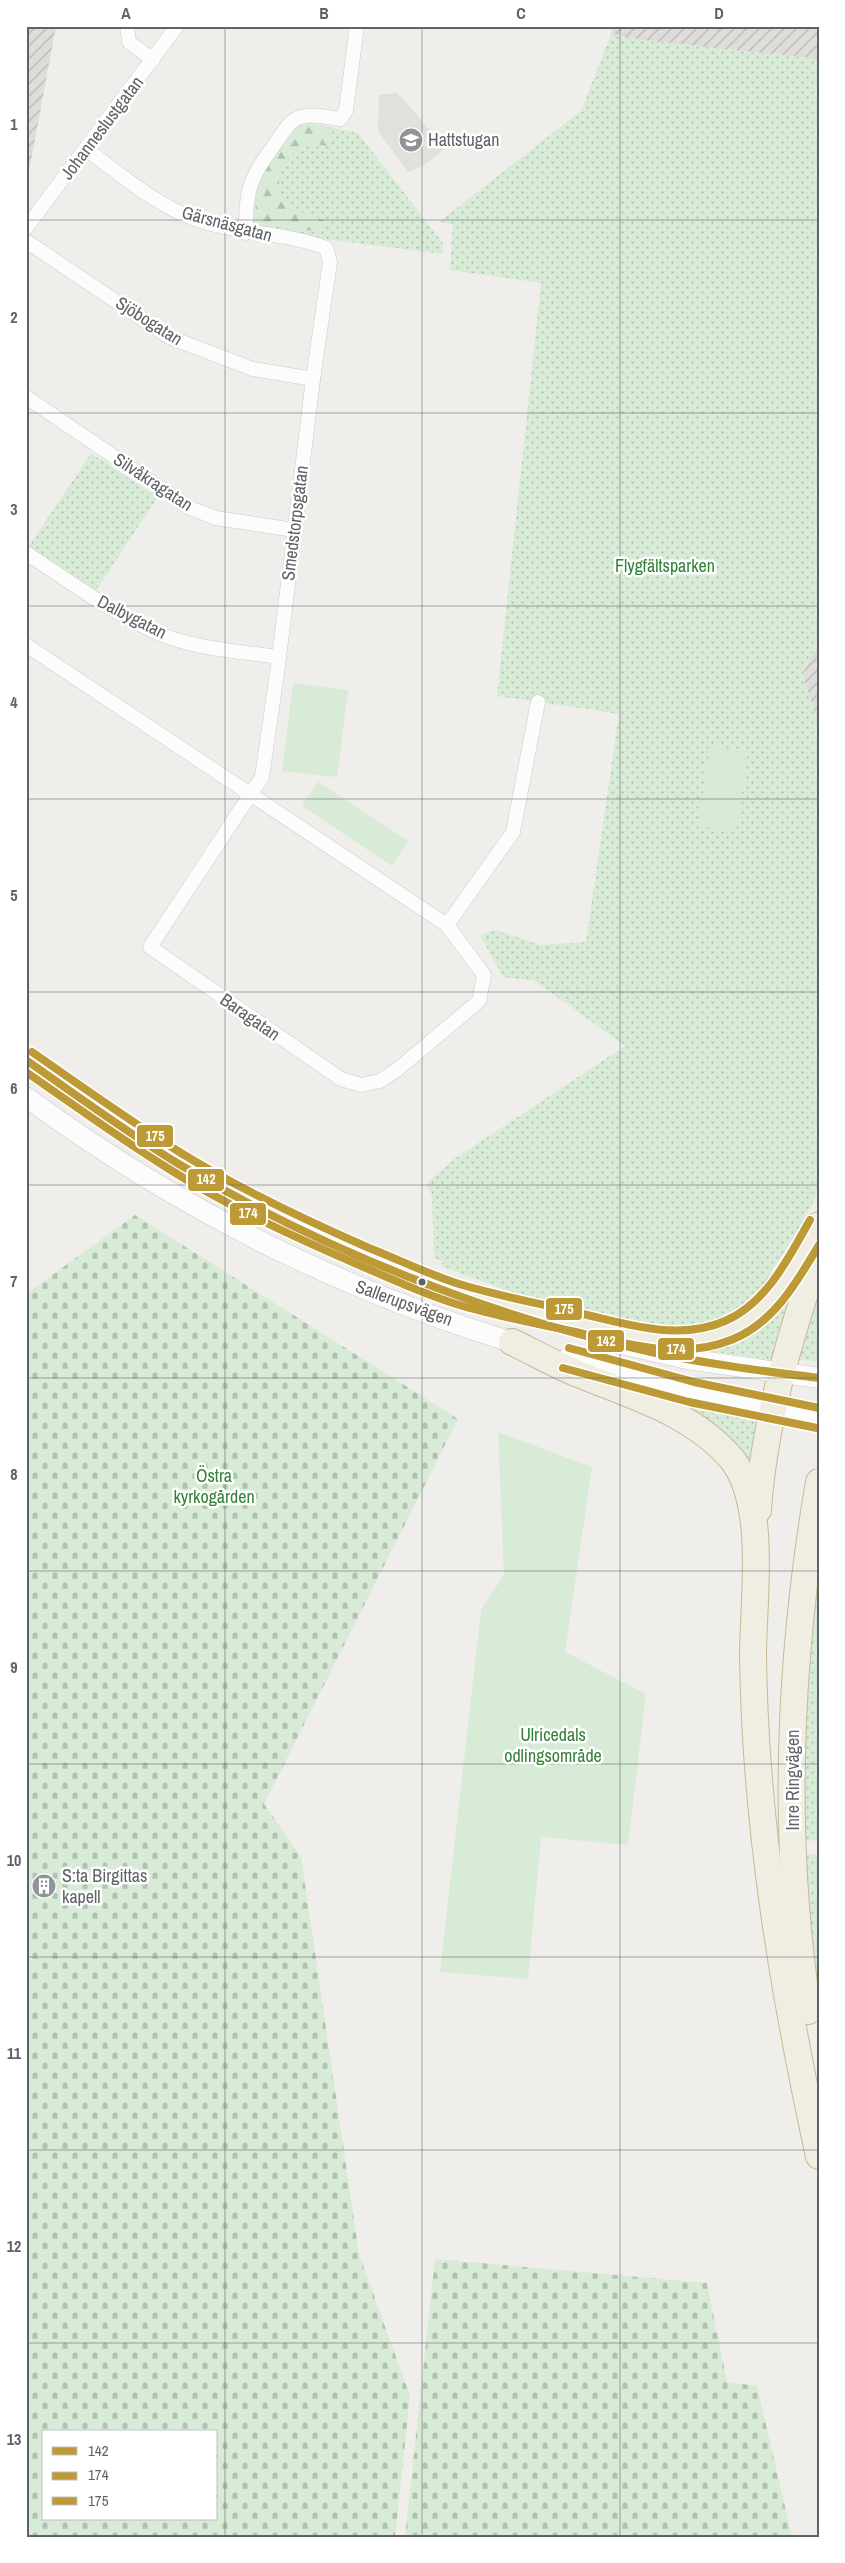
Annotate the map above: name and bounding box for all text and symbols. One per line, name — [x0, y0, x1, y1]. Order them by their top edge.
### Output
text: A — [121, 2, 131, 24]
text: B — [319, 2, 329, 24]
text: C — [516, 2, 526, 24]
text: D — [714, 2, 724, 24]
street label: Johanneslustgatan — [54, 71, 149, 185]
text: 1 — [10, 113, 18, 135]
school or university icon: Hattstugan — [398, 127, 424, 153]
place label: Hattstugan — [428, 127, 499, 152]
street label: Gärsnäsgatan — [179, 199, 275, 248]
street label: Sjöbogatan — [111, 290, 188, 351]
text: 2 — [10, 306, 18, 328]
street label: Silvåkragatan — [109, 447, 198, 517]
street label: Smedstorpsgatan — [275, 464, 314, 582]
text: 3 — [10, 498, 18, 520]
park label: Flygfältsparken — [615, 553, 715, 578]
street label: Dalbygatan — [93, 588, 171, 645]
text: 4 — [10, 691, 18, 713]
text: 5 — [10, 884, 18, 906]
street label: Baragatan — [215, 987, 285, 1046]
text: 6 — [10, 1077, 18, 1099]
line badge: 175 — [136, 1124, 174, 1148]
text: 175 — [145, 1127, 165, 1145]
line badge: 142 — [187, 1168, 225, 1192]
text: 142 — [196, 1170, 216, 1188]
line badge: 174 — [229, 1202, 267, 1226]
text: 174 — [238, 1204, 258, 1222]
text: 7 — [10, 1270, 18, 1292]
street label: Sallerupsvägen — [352, 1273, 456, 1332]
unlabelled marker — [417, 1277, 427, 1287]
line badge: 175 — [545, 1297, 583, 1321]
text: 175 — [554, 1300, 574, 1318]
line badge: 142 — [587, 1329, 625, 1353]
text: 142 — [596, 1332, 616, 1350]
line badge: 174 — [657, 1337, 695, 1361]
text: 174 — [666, 1340, 686, 1358]
text: 8 — [10, 1463, 18, 1485]
park label: Östra kyrkogården — [173, 1463, 255, 1509]
text: 9 — [10, 1656, 18, 1678]
park label: Ulricedals odlingsområde — [504, 1722, 602, 1768]
street label: Inre Ringvägen — [780, 1730, 805, 1830]
text: 10 — [7, 1849, 21, 1871]
place label: S:ta Birgittas kapell — [62, 1863, 147, 1909]
building icon: S:ta Birgittas kapell — [31, 1873, 57, 1899]
text: 11 — [7, 2042, 22, 2064]
text: 12 — [7, 2235, 21, 2257]
text: 13 — [7, 2428, 21, 2450]
legend — [42, 2430, 218, 2520]
text: 142 — [88, 2440, 109, 2461]
text: 174 — [88, 2464, 109, 2485]
text: 175 — [88, 2490, 109, 2511]

